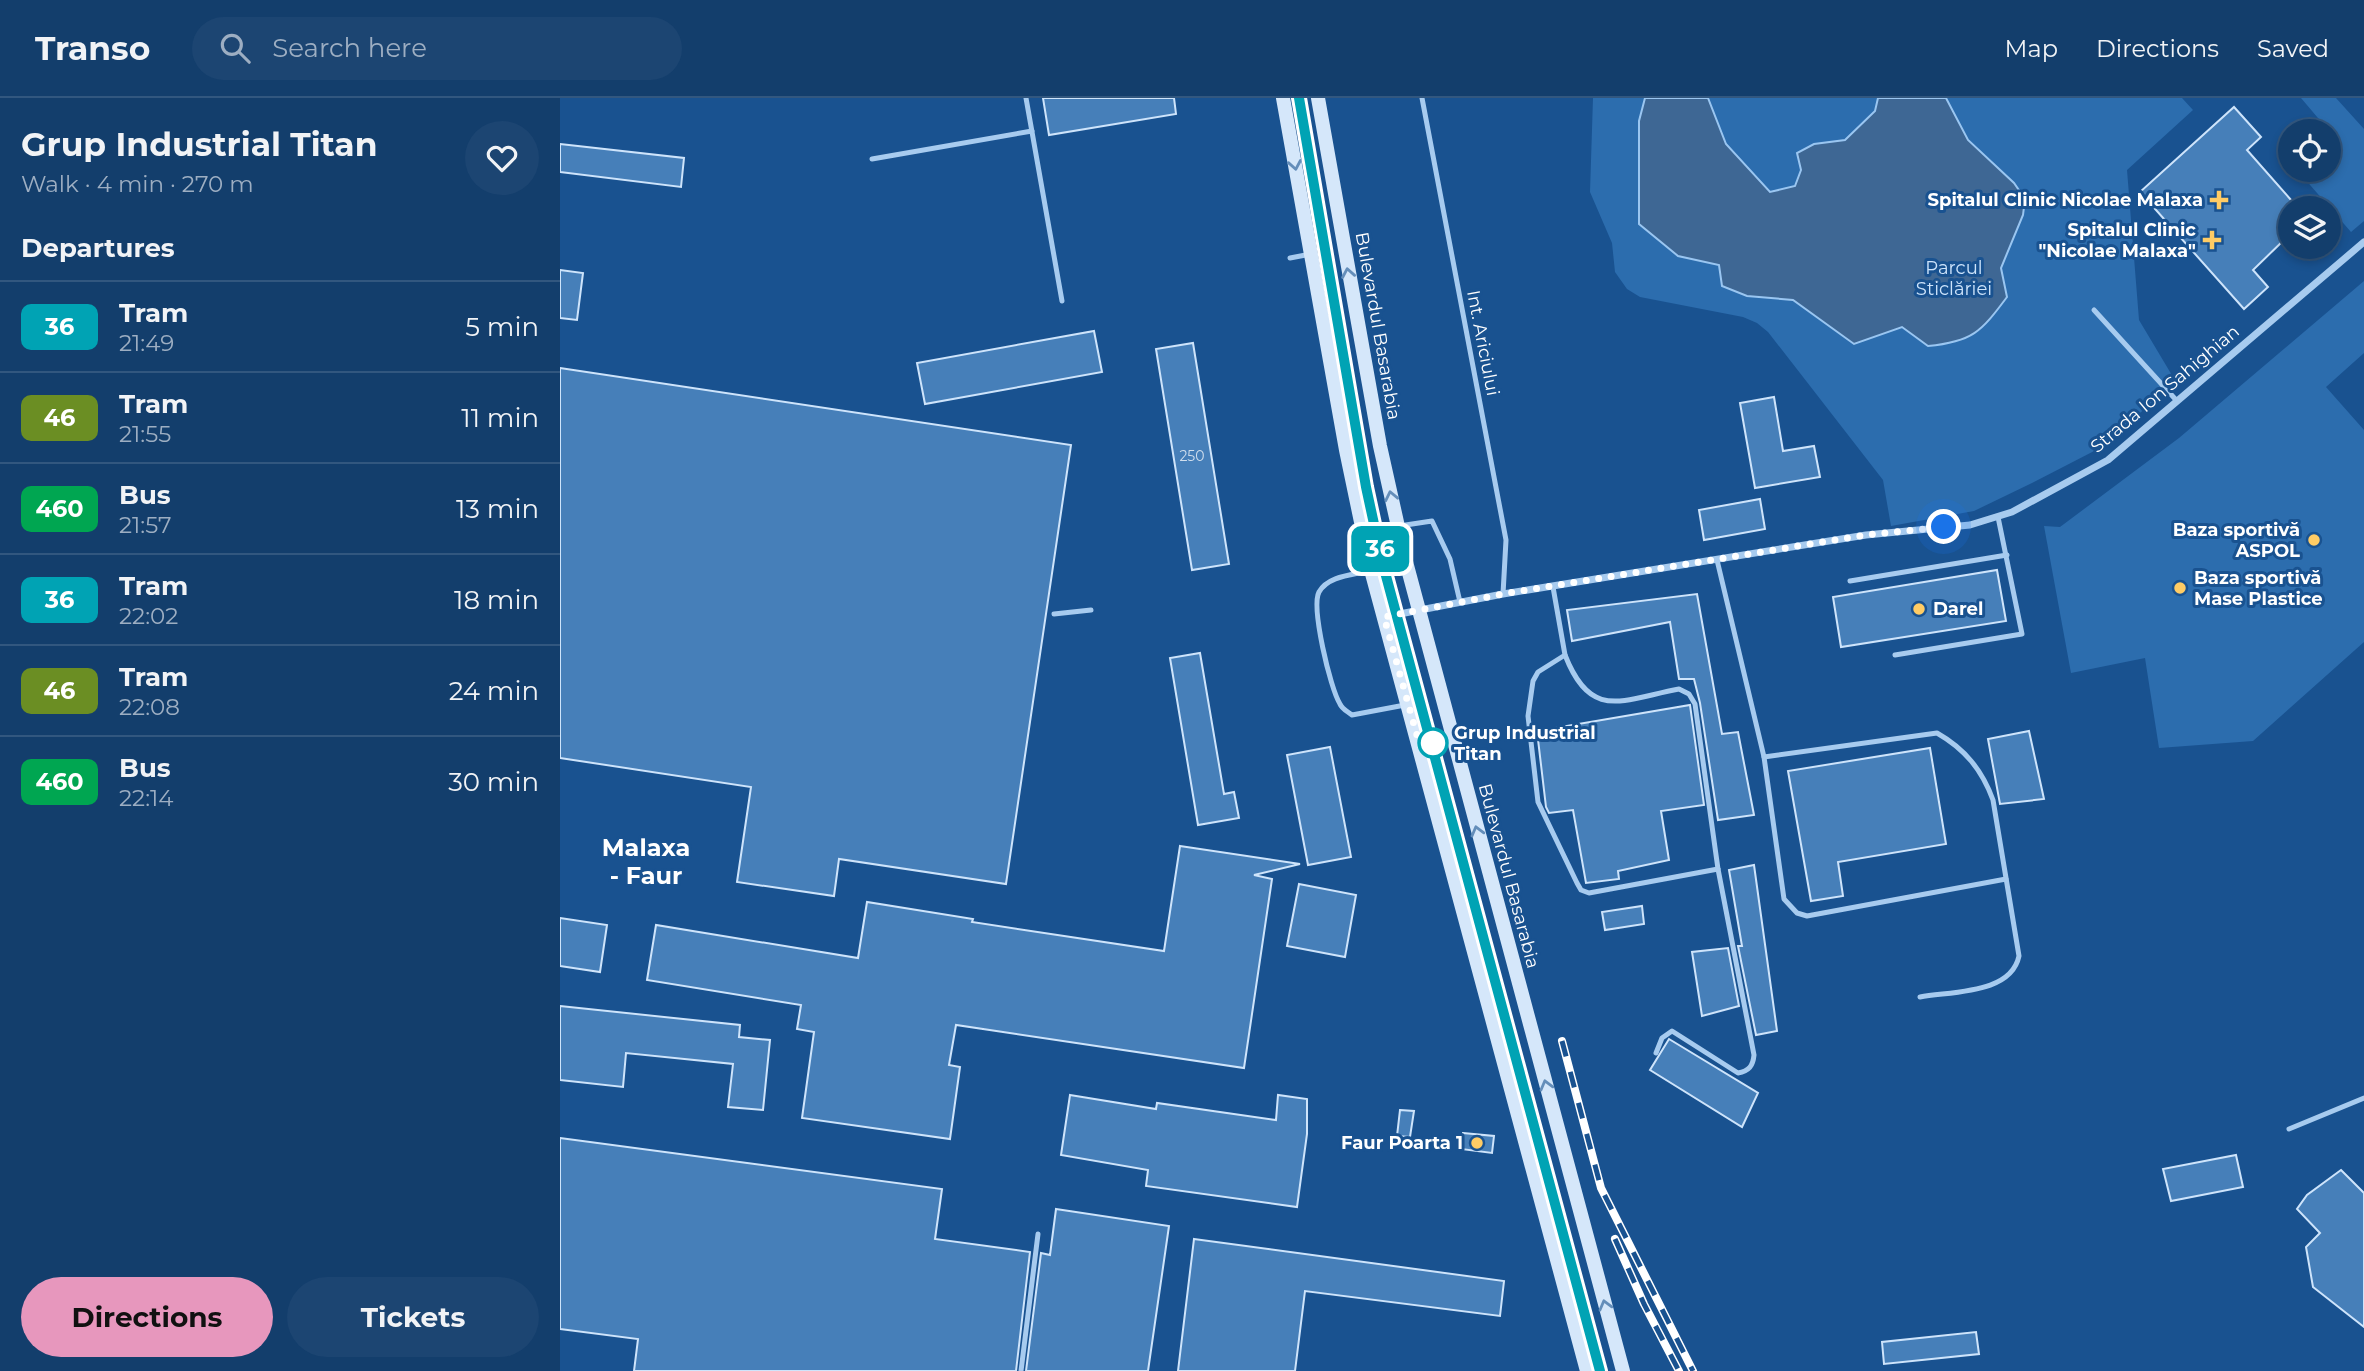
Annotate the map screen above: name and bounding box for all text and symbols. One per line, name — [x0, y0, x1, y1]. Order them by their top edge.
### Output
search box — [192, 17, 682, 80]
text: Transo — [35, 28, 150, 68]
icon: search — [216, 29, 254, 67]
text: Search here — [272, 32, 427, 64]
text: Map — [2005, 34, 2058, 63]
text: Directions — [2096, 34, 2219, 63]
text: Saved — [2257, 34, 2329, 63]
map controls — [2278, 119, 2341, 259]
button: locate — [2278, 119, 2341, 182]
button: heart — [465, 121, 539, 195]
text: Grup Industrial Titan — [21, 124, 378, 164]
one-way arrow — [1287, 159, 1302, 171]
text: Walk · 4 min · 270 m — [21, 170, 254, 198]
place label: Spitalul Clinic Nicolae Malaxa — [1928, 189, 2203, 211]
marker: Spitalul Clinic Nicolae Malaxa — [2209, 190, 2229, 210]
button: layers — [2278, 196, 2341, 259]
place label: Spitalul Clinic "Nicolae Malaxa" — [2038, 219, 2196, 262]
street label: Bulevardul Basarabia — [1351, 230, 1405, 422]
marker: Spitalul Clinic "Nicolae Malaxa" — [2202, 230, 2222, 250]
text: Departures — [21, 232, 175, 264]
park label: Parcul Sticlăriei — [1916, 257, 1992, 300]
one-way arrow — [1341, 267, 1356, 279]
street label: Int. Ariciului — [1462, 288, 1504, 398]
text: Tram — [119, 297, 188, 329]
text: 5 min — [465, 311, 539, 343]
text: 36 — [45, 312, 74, 341]
street label: Strada Ion Sahighian — [2086, 320, 2244, 458]
text: 21:49 — [119, 329, 174, 357]
text: Tram — [119, 388, 188, 420]
text: 11 min — [461, 402, 539, 434]
text: 46 — [44, 403, 75, 432]
text: 21:55 — [119, 420, 171, 448]
house number: 250 — [1179, 447, 1205, 465]
text: Bus — [119, 479, 171, 511]
one-way arrow — [1384, 490, 1399, 502]
text: 13 min — [456, 493, 539, 525]
text: 460 — [35, 494, 84, 523]
your location — [1926, 509, 1961, 544]
text: 21:57 — [119, 511, 172, 539]
place label: Baza sportivă ASPOL — [2173, 519, 2300, 562]
line badge: 36 — [1348, 526, 1412, 572]
marker: Baza sportivă ASPOL — [2306, 532, 2322, 548]
text: 36 — [1365, 534, 1395, 563]
place label: Baza sportivă Mase Plastice — [2194, 567, 2323, 610]
text: Tram — [119, 570, 188, 602]
marker: Baza sportivă Mase Plastice — [2172, 580, 2188, 596]
text: 18 min — [454, 584, 539, 616]
text: 36 — [45, 585, 74, 614]
place label: Darel — [1933, 598, 1983, 620]
marker: Darel — [1911, 601, 1927, 617]
text: 22:02 — [119, 602, 178, 630]
text: Tram — [119, 661, 188, 693]
text: 24 min — [449, 675, 539, 707]
text: 46 — [44, 676, 75, 705]
text: 22:08 — [119, 693, 180, 721]
place label: Grup Industrial Titan — [1454, 722, 1596, 765]
marker: Grup Industrial Titan — [1418, 728, 1448, 758]
text: Bus — [119, 752, 171, 784]
text: 30 min — [448, 766, 539, 798]
text: 460 — [35, 767, 84, 796]
street label: Bulevardul Basarabia — [1474, 781, 1544, 971]
text: 22:14 — [119, 784, 174, 812]
one-way arrow — [1471, 825, 1485, 837]
district label: Malaxa - Faur — [602, 833, 690, 890]
one-way arrow — [1539, 1080, 1554, 1092]
place label: Faur Poarta 1 — [1341, 1132, 1463, 1154]
marker: Faur Poarta 1 — [1469, 1135, 1485, 1151]
button: Directions — [21, 1277, 273, 1357]
button: Tickets — [287, 1277, 539, 1357]
one-way arrow — [1599, 1299, 1613, 1311]

